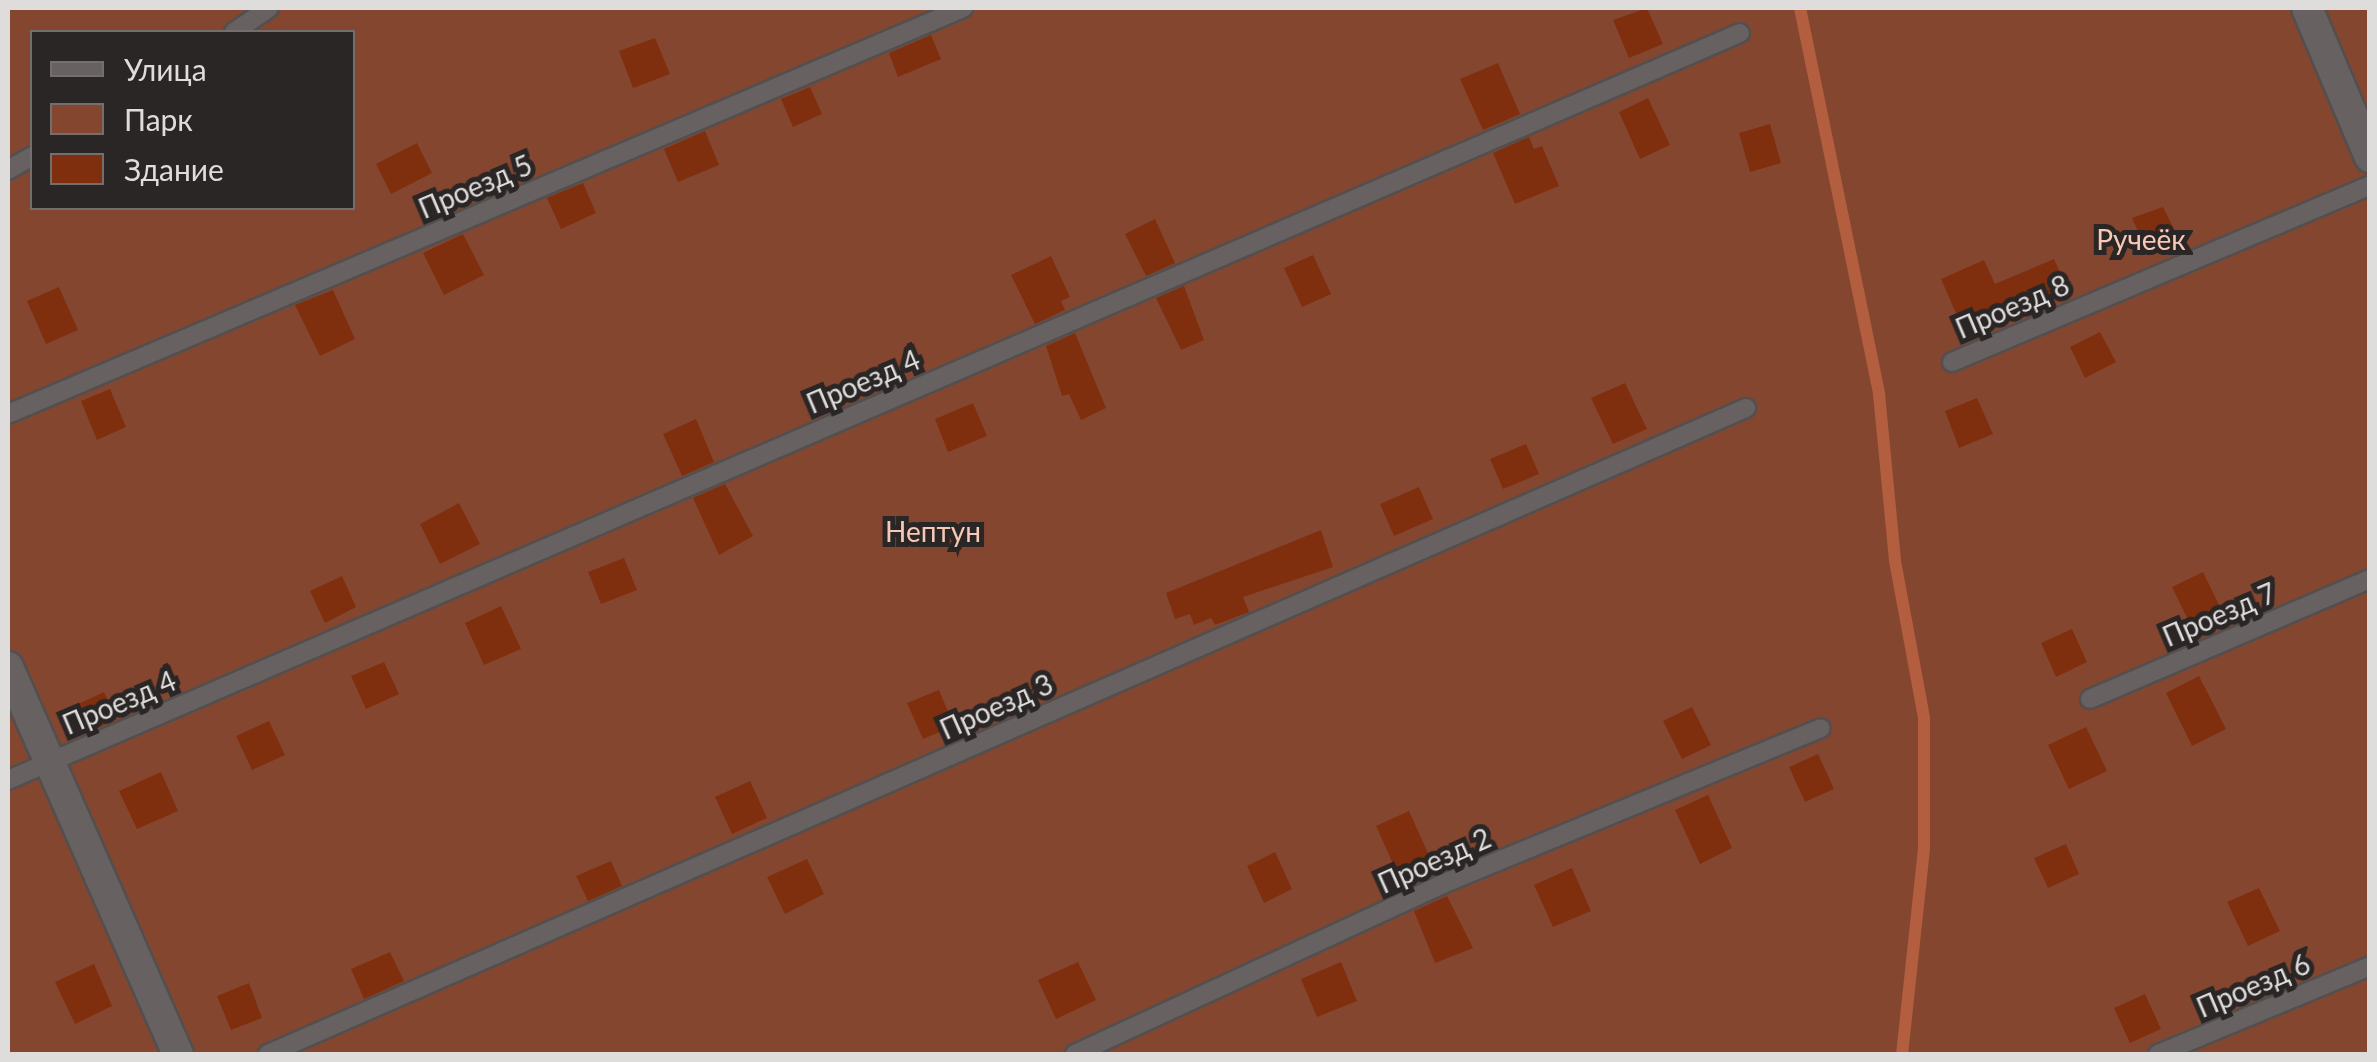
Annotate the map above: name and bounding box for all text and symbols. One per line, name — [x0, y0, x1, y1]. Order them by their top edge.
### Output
legend — [30, 30, 355, 210]
text: Улица — [124, 51, 207, 87]
text: Парк — [124, 101, 193, 137]
street label: Проезд 5 — [413, 147, 537, 225]
text: Здание — [124, 151, 224, 187]
park label: Ручеёк — [2096, 222, 2186, 256]
street label: Проезд 8 — [1950, 267, 2074, 345]
street label: Проезд 4 — [801, 342, 925, 420]
park label: Нептун — [885, 514, 981, 548]
street label: Проезд 7 — [2157, 575, 2281, 653]
street label: Проезд 4 — [57, 663, 181, 741]
street label: Проезд 3 — [934, 666, 1058, 746]
street label: Проезд 2 — [1372, 820, 1496, 900]
street label: Проезд 6 — [2191, 946, 2315, 1024]

